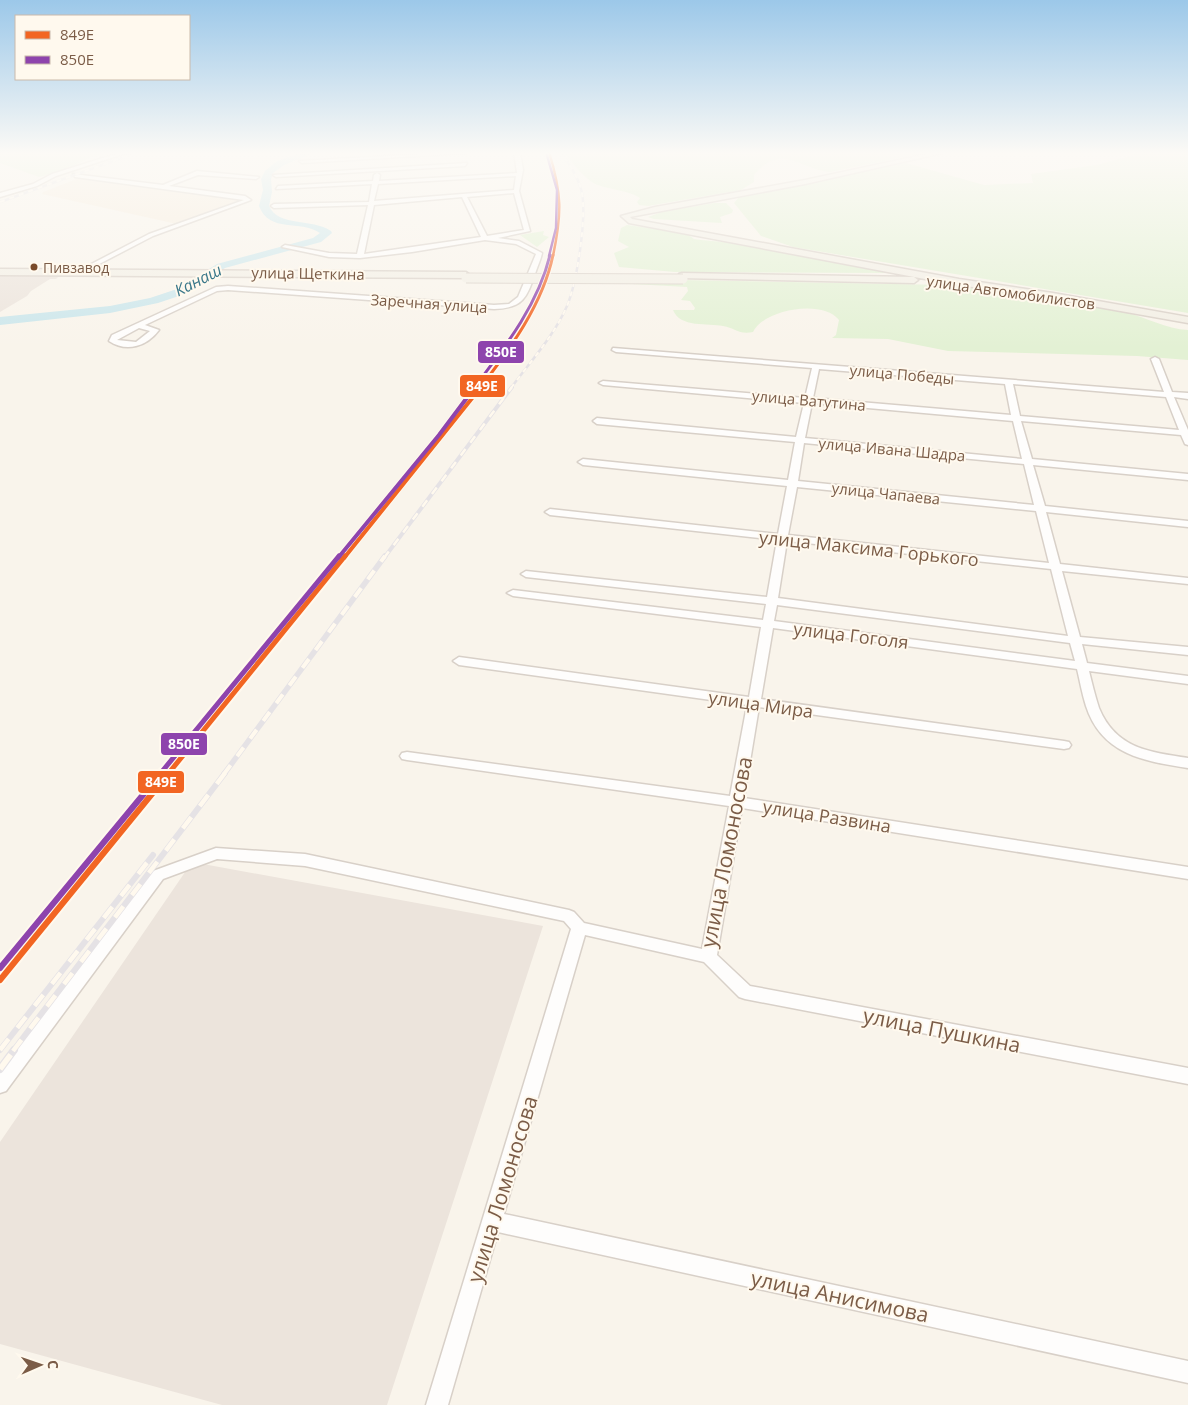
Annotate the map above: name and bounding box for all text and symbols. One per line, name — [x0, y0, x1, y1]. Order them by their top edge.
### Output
legend — [15, 15, 190, 80]
text: 849Е — [60, 24, 94, 44]
text: 850Е — [60, 49, 94, 69]
place label: Пивзавод — [43, 258, 109, 277]
water label: Канаш — [170, 259, 226, 301]
marker: Пивзавод — [29, 262, 39, 272]
street label: улица Щеткина — [251, 262, 365, 284]
street label: улица Автомобилистов — [925, 270, 1097, 314]
street label: Заречная улица — [370, 289, 488, 317]
line badge: 850Е — [477, 340, 525, 364]
text: 850Е — [485, 342, 517, 361]
street label: улица Победы — [849, 359, 955, 389]
line badge: 849Е — [459, 374, 506, 398]
text: 849Е — [466, 376, 498, 395]
street label: улица Ватутина — [751, 385, 867, 415]
street label: улица Ивана Шадра — [818, 433, 966, 465]
street label: улица Чапаева — [831, 477, 941, 509]
street label: улица Максима Горького — [758, 525, 980, 571]
street label: улица Гоголя — [792, 616, 910, 654]
street label: улица Мира — [707, 685, 815, 723]
line badge: 850Е — [160, 732, 208, 756]
text: 850Е — [168, 734, 200, 753]
street label: улица Ломоносова — [694, 754, 758, 950]
line badge: 849Е — [137, 770, 185, 794]
text: 849Е — [145, 772, 177, 791]
street label: улица Развина — [761, 794, 893, 838]
street label: улица Пушкина — [861, 1001, 1023, 1059]
street label: улица Ломоносова — [460, 1092, 544, 1286]
street label: улица Анисимова — [748, 1263, 932, 1329]
north arrow — [15, 1340, 65, 1390]
text: С — [44, 1360, 63, 1369]

